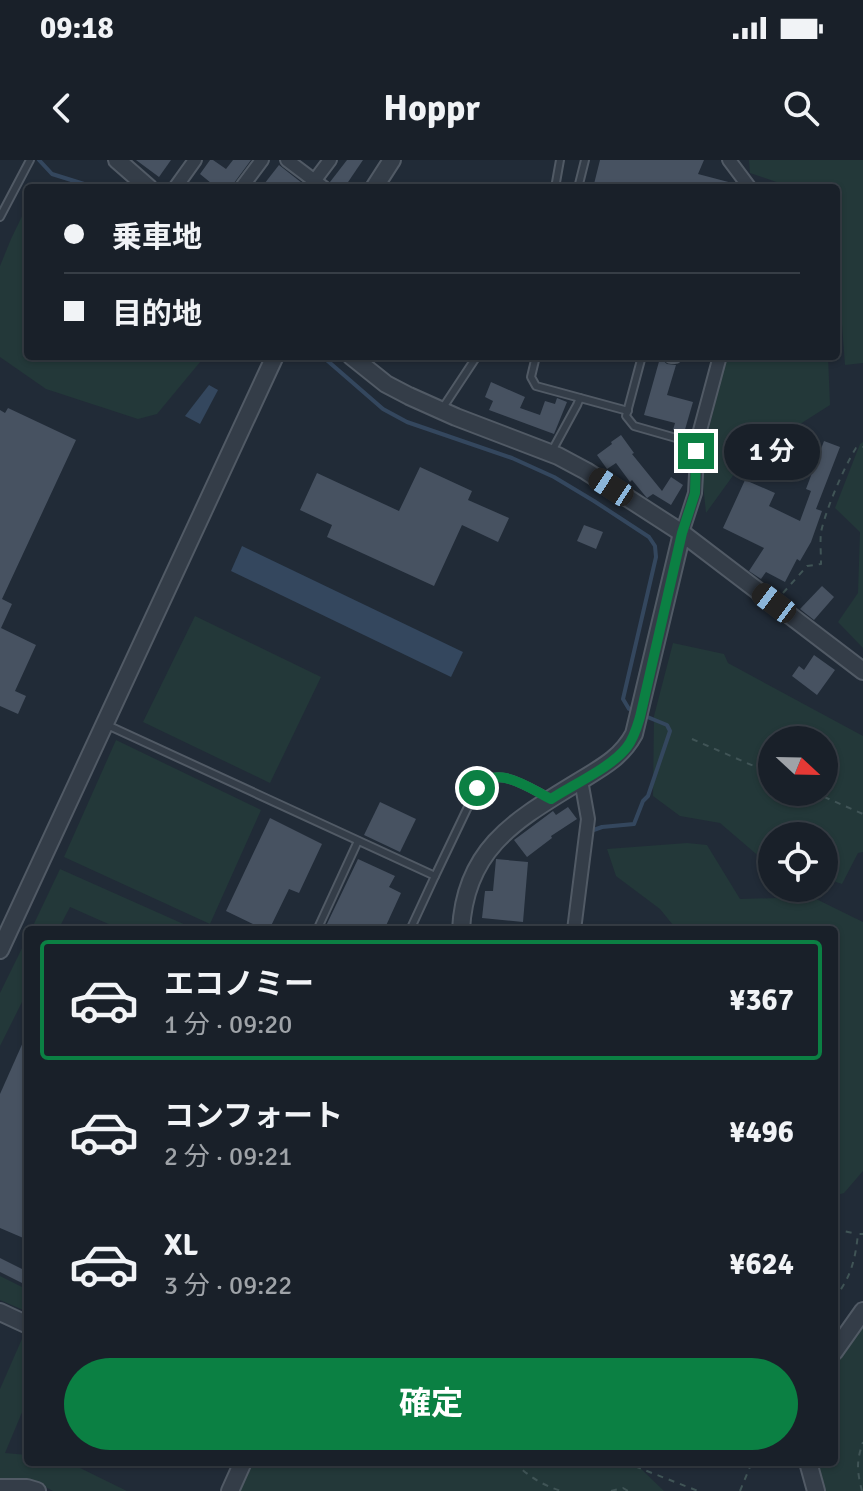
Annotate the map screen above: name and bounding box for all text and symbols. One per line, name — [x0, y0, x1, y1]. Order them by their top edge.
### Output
text: 09:18 — [40, 10, 114, 47]
icon: back — [40, 86, 84, 130]
text: Hoppr — [383, 86, 480, 131]
icon: search — [779, 86, 823, 130]
text: 乗車地 — [112, 219, 202, 256]
text: 目的地 — [112, 296, 202, 333]
callout: 1 分 — [724, 423, 820, 479]
route end — [678, 433, 714, 469]
text: 1 分 — [749, 436, 795, 468]
car — [584, 464, 638, 510]
car — [748, 579, 800, 627]
north arrow — [758, 726, 838, 806]
map controls — [758, 726, 838, 902]
route start — [459, 770, 495, 806]
button: locate — [758, 822, 838, 902]
icon: car — [68, 964, 140, 1036]
text: エコノミー — [164, 966, 314, 1003]
text: ¥367 — [729, 982, 794, 1019]
text: 1 分 · 09:20 — [164, 1009, 292, 1041]
icon: car — [68, 1096, 140, 1168]
text: コンフォート — [164, 1098, 343, 1135]
text: ¥496 — [729, 1114, 794, 1151]
text: 2 分 · 09:21 — [164, 1141, 292, 1173]
text: XL — [164, 1227, 198, 1264]
icon: car — [68, 1228, 140, 1300]
text: ¥624 — [729, 1246, 794, 1283]
text: 3 分 · 09:22 — [164, 1270, 292, 1302]
button: 確定 — [64, 1358, 798, 1450]

